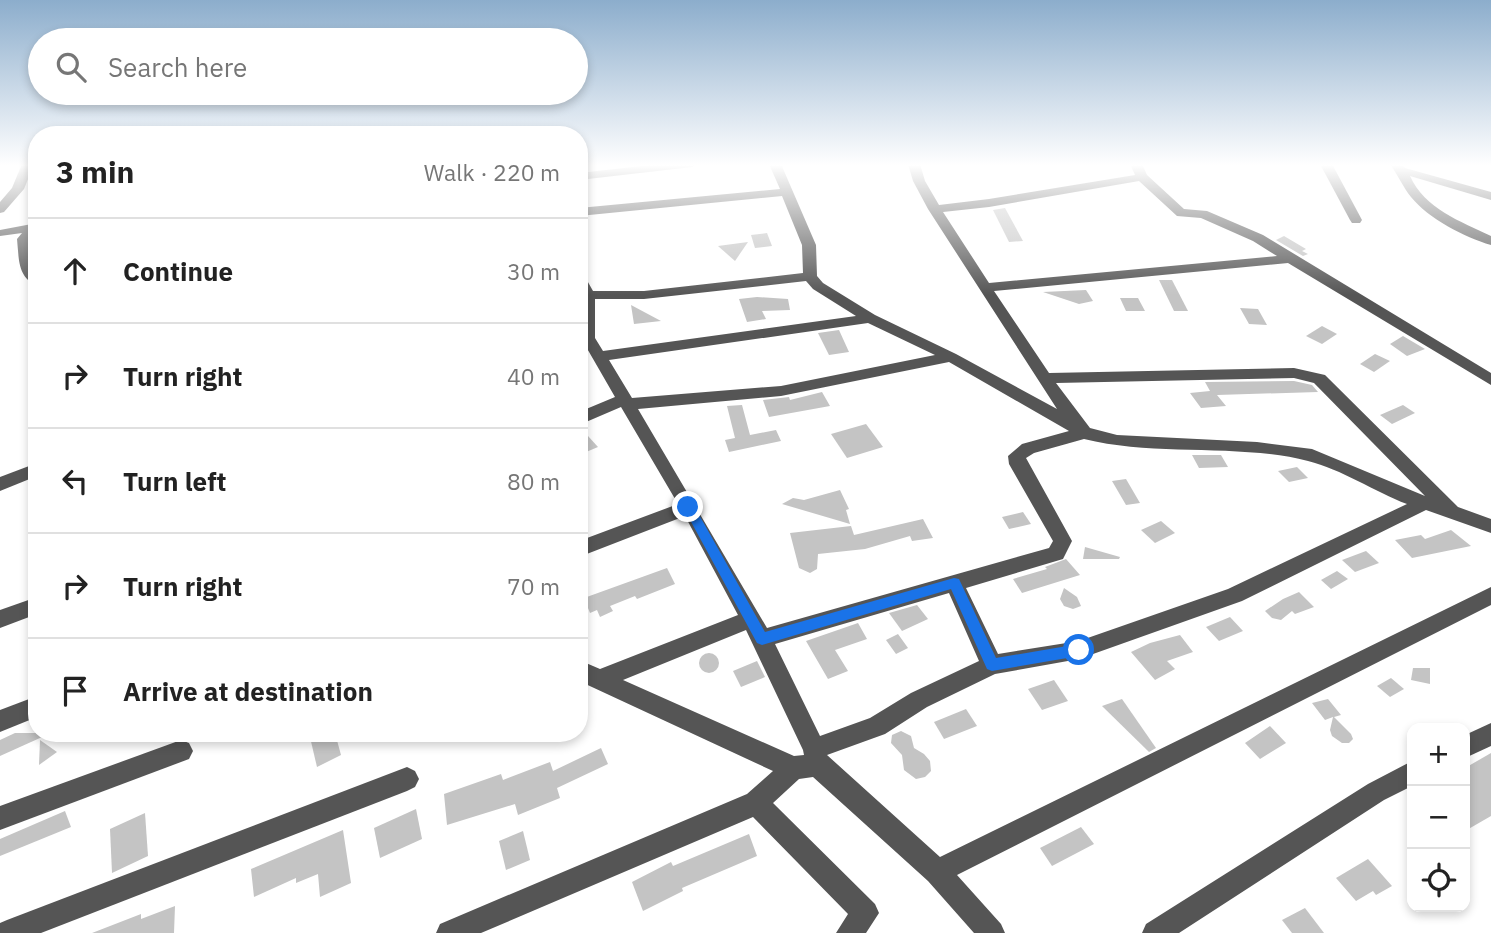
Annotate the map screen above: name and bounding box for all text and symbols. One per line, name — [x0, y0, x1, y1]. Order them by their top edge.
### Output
search box — [28, 28, 588, 105]
icon: search — [52, 48, 90, 86]
text: Search here — [108, 50, 247, 84]
text: 3 min — [56, 152, 134, 191]
text: Walk · 220 m — [424, 157, 560, 187]
icon: ahead — [56, 252, 94, 290]
text: Continue — [123, 254, 233, 288]
text: 30 m — [507, 256, 560, 286]
icon: right — [56, 357, 94, 395]
text: Turn right — [123, 359, 242, 393]
text: 40 m — [507, 361, 560, 391]
icon: left — [56, 462, 94, 500]
text: Turn left — [123, 464, 226, 498]
text: 80 m — [507, 466, 560, 496]
route end — [672, 491, 703, 522]
icon: right — [56, 567, 94, 605]
text: Turn right — [123, 569, 242, 603]
text: 70 m — [507, 571, 560, 601]
route start — [1063, 634, 1094, 665]
icon: arrive — [56, 672, 94, 710]
text: Arrive at destination — [123, 674, 373, 708]
map controls — [1407, 723, 1470, 912]
button: + — [1407, 723, 1470, 786]
button: − — [1407, 786, 1470, 849]
button: locate — [1407, 849, 1470, 912]

